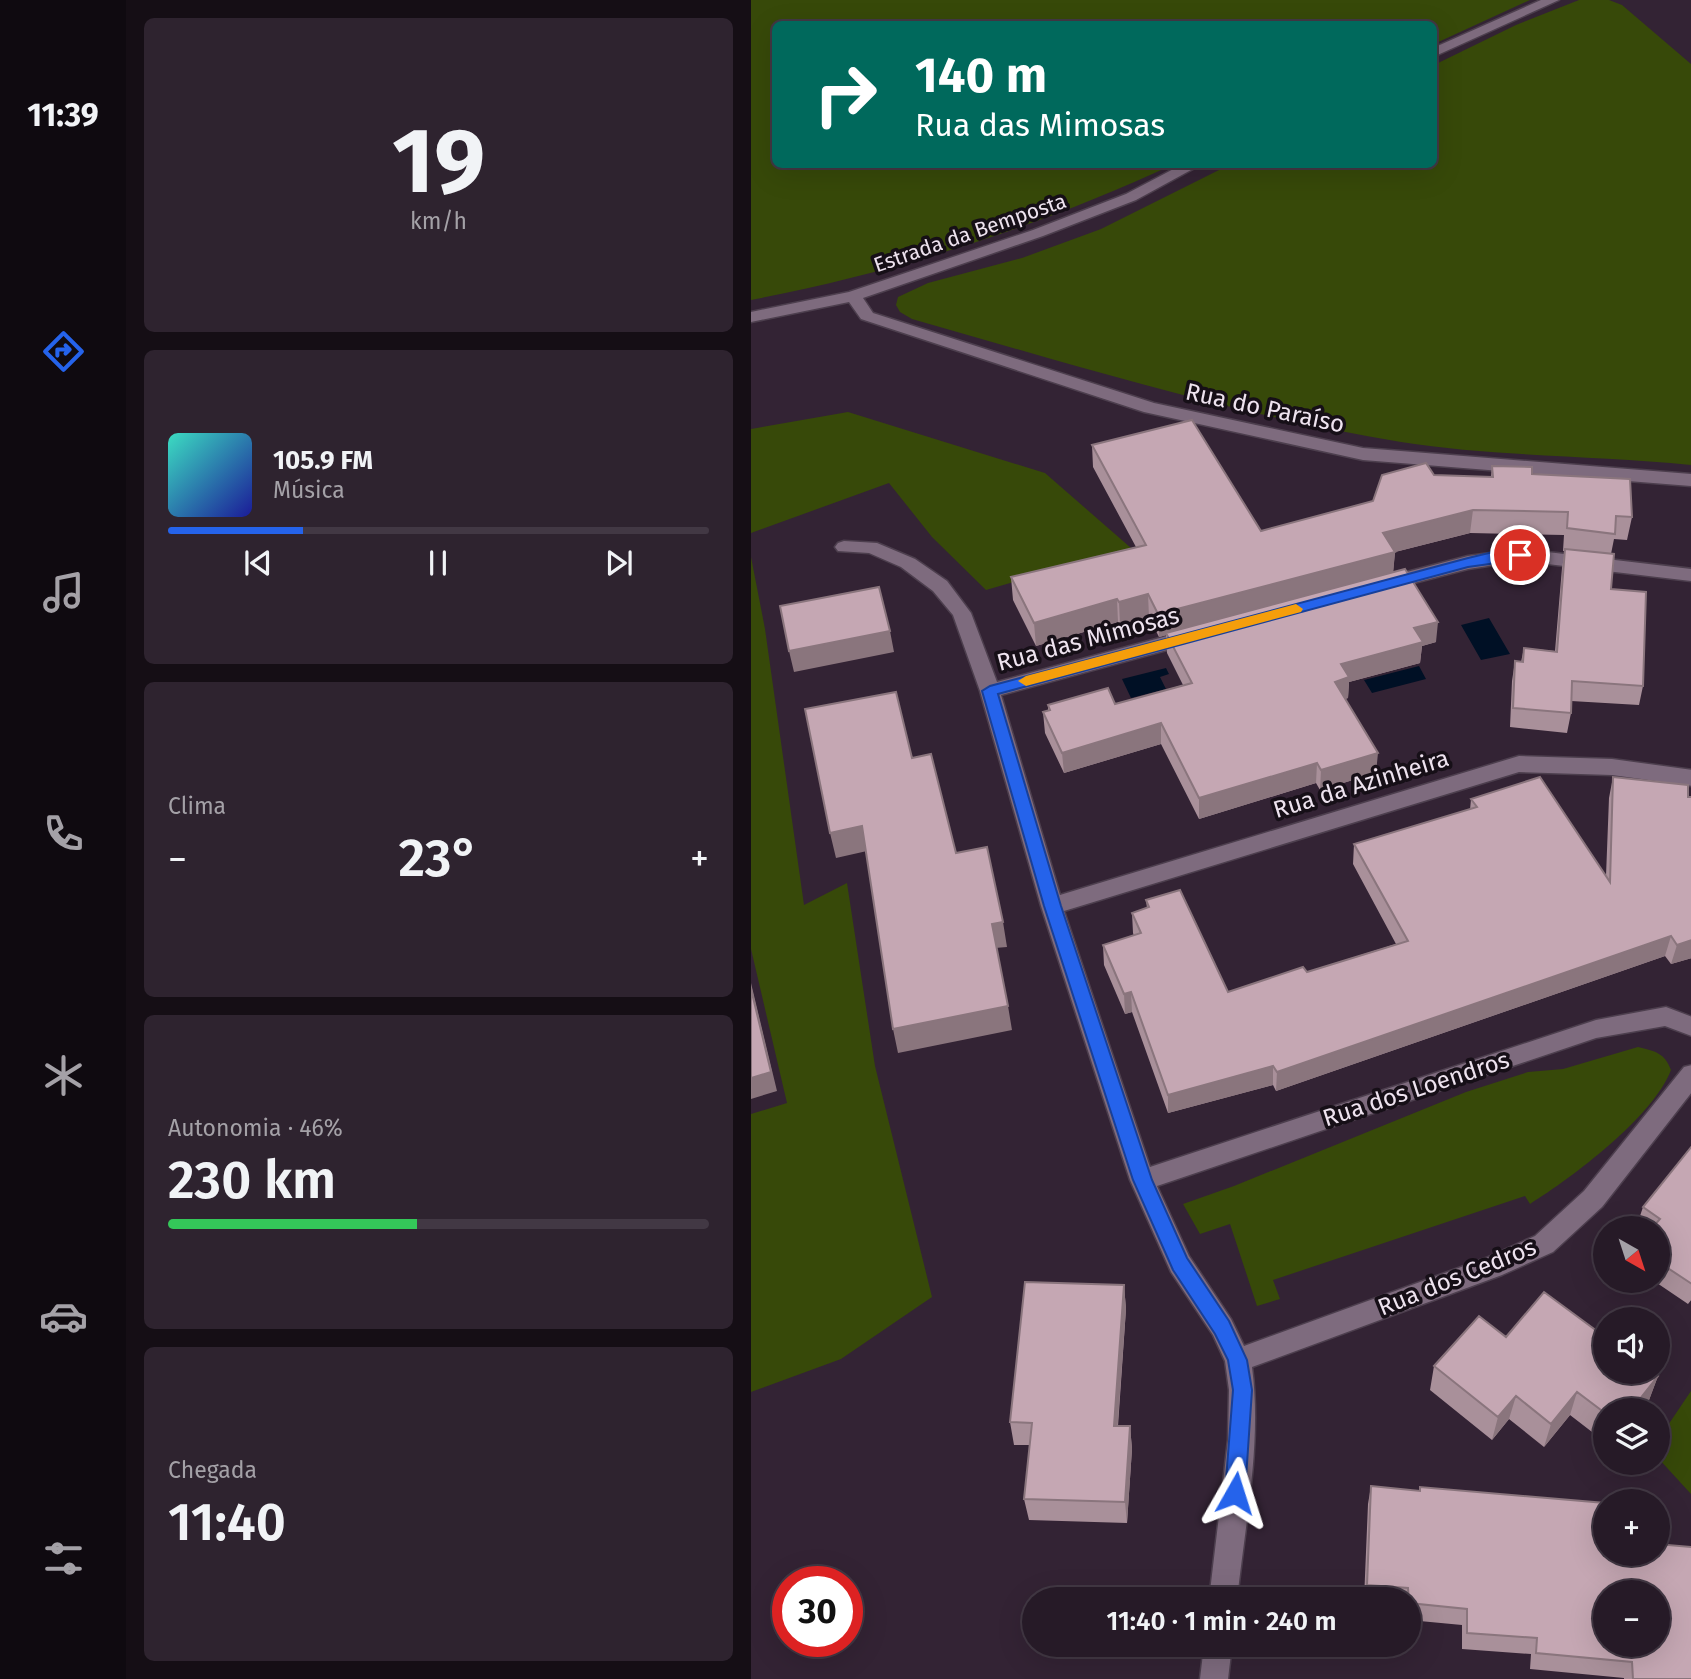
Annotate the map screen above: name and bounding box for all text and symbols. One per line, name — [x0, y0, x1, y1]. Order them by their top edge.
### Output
text: 140 m — [915, 46, 1047, 105]
icon: right — [800, 49, 891, 140]
text: 11:39 — [27, 96, 99, 134]
text: Rua das Mimosas — [915, 106, 1165, 144]
text: 19 — [392, 107, 485, 216]
street label: Estrada da Bemposta — [870, 188, 1070, 278]
text: km/h — [410, 207, 467, 235]
icon: directions — [39, 327, 88, 376]
street label: Rua do Paraíso — [1183, 377, 1347, 439]
text: 105.9 FM — [273, 445, 373, 476]
text: Música — [273, 476, 345, 504]
pin — [1490, 525, 1550, 585]
icon: arrive — [1501, 536, 1539, 574]
icon: previous — [239, 544, 277, 582]
icon: pause — [419, 544, 457, 582]
icon: next — [600, 544, 638, 582]
icon: music — [39, 568, 88, 617]
street label: Rua das Mimosas — [994, 601, 1182, 677]
street label: Rua da Azinheira — [1270, 744, 1452, 824]
text: Clima — [168, 792, 226, 820]
icon: phone — [39, 809, 88, 858]
text: 23° — [398, 827, 479, 890]
text: − — [168, 836, 187, 882]
text: + — [690, 836, 709, 882]
street label: Rua dos Loendros — [1319, 1046, 1513, 1132]
icon: climate — [39, 1051, 88, 1100]
text: Autonomia · 46% — [168, 1114, 343, 1142]
text: 230 km — [168, 1149, 336, 1212]
north arrow — [1593, 1216, 1670, 1293]
map controls — [1593, 1216, 1670, 1657]
street label: Rua dos Cedros — [1374, 1233, 1540, 1321]
icon: car — [39, 1292, 88, 1341]
button: sound — [1593, 1307, 1670, 1384]
button: layers — [1593, 1398, 1670, 1475]
text: Chegada — [168, 1456, 257, 1484]
position arrow — [1198, 1456, 1272, 1530]
button: + — [1593, 1489, 1670, 1566]
text: 11:40 — [168, 1491, 286, 1554]
icon: filters — [39, 1534, 88, 1583]
speed limit sign: 30 — [772, 1566, 863, 1657]
button: − — [1593, 1580, 1670, 1657]
text: 11:40 · 1 min · 240 m — [1107, 1606, 1336, 1637]

